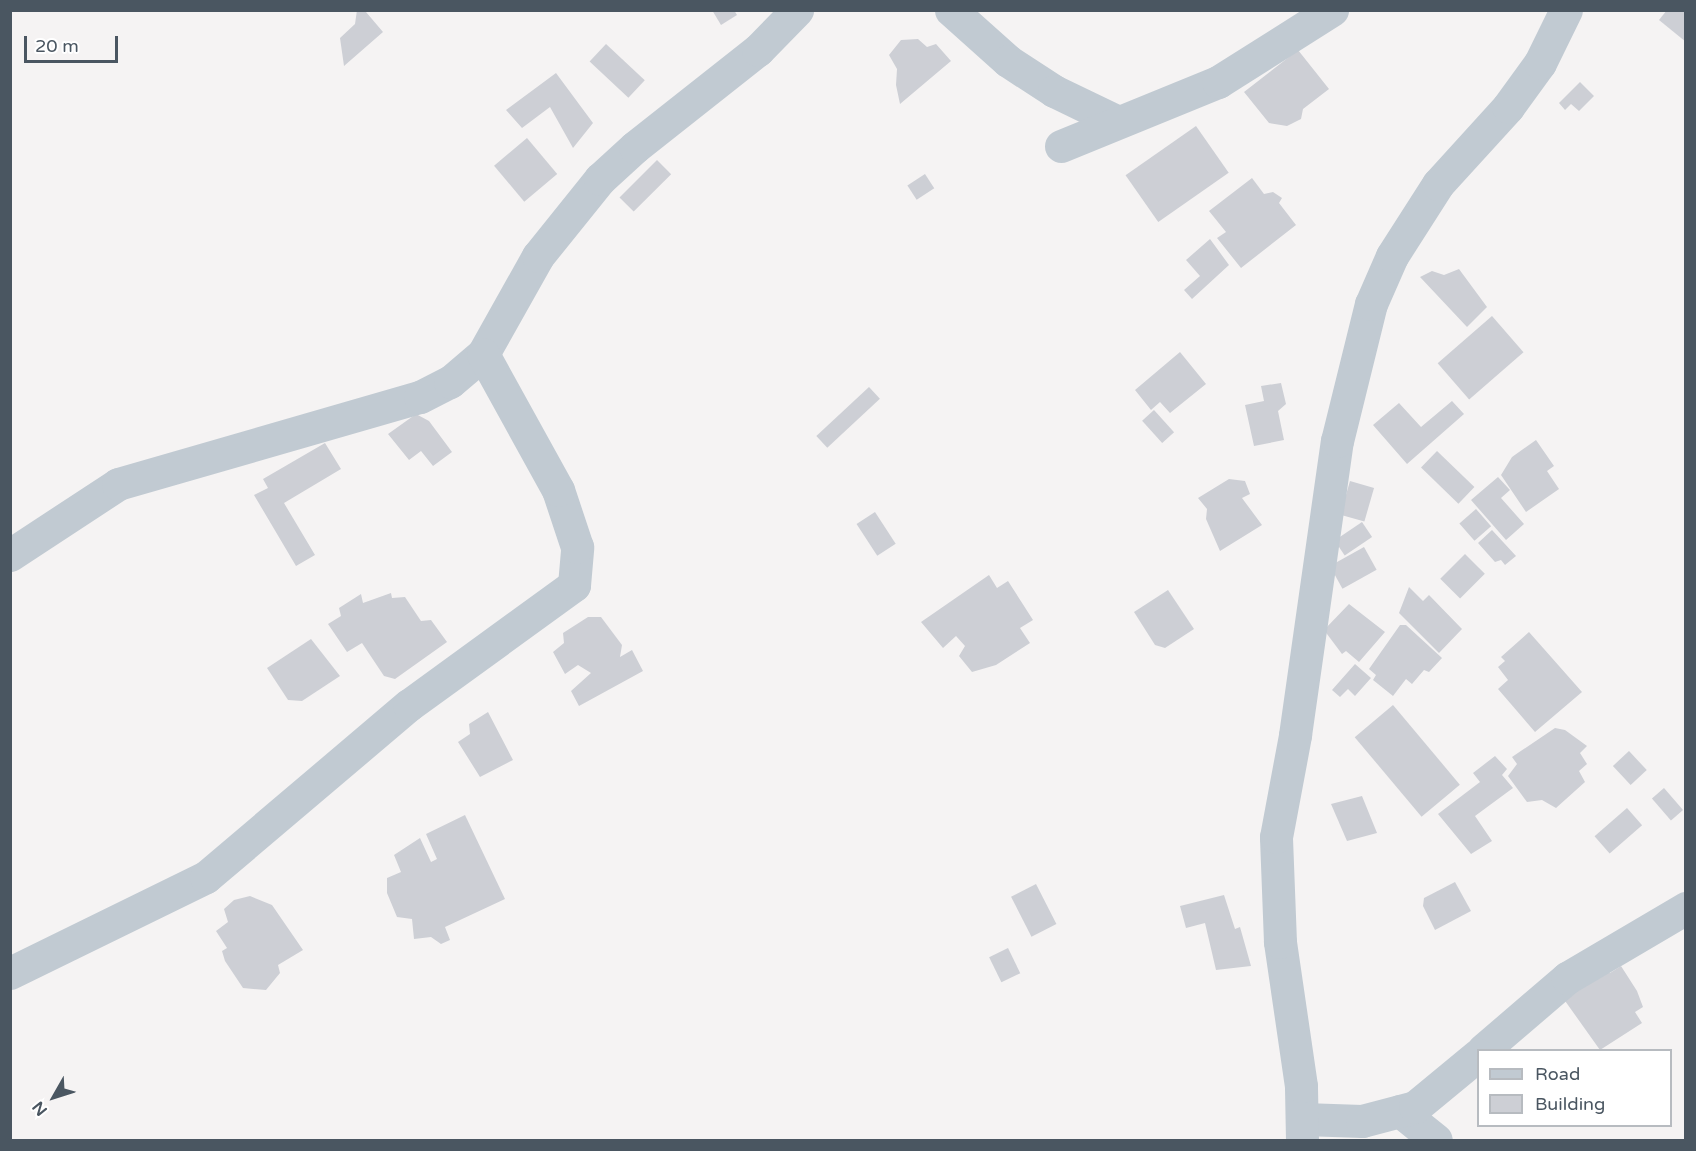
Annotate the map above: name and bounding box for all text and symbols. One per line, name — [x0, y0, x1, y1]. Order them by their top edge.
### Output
scale bar — [27, 24, 122, 62]
text: 20 m — [35, 35, 79, 57]
legend — [1477, 1049, 1672, 1127]
text: Road — [1535, 1063, 1580, 1085]
north arrow — [24, 1067, 84, 1127]
text: Building — [1535, 1093, 1605, 1115]
text: N — [28, 1097, 52, 1120]

